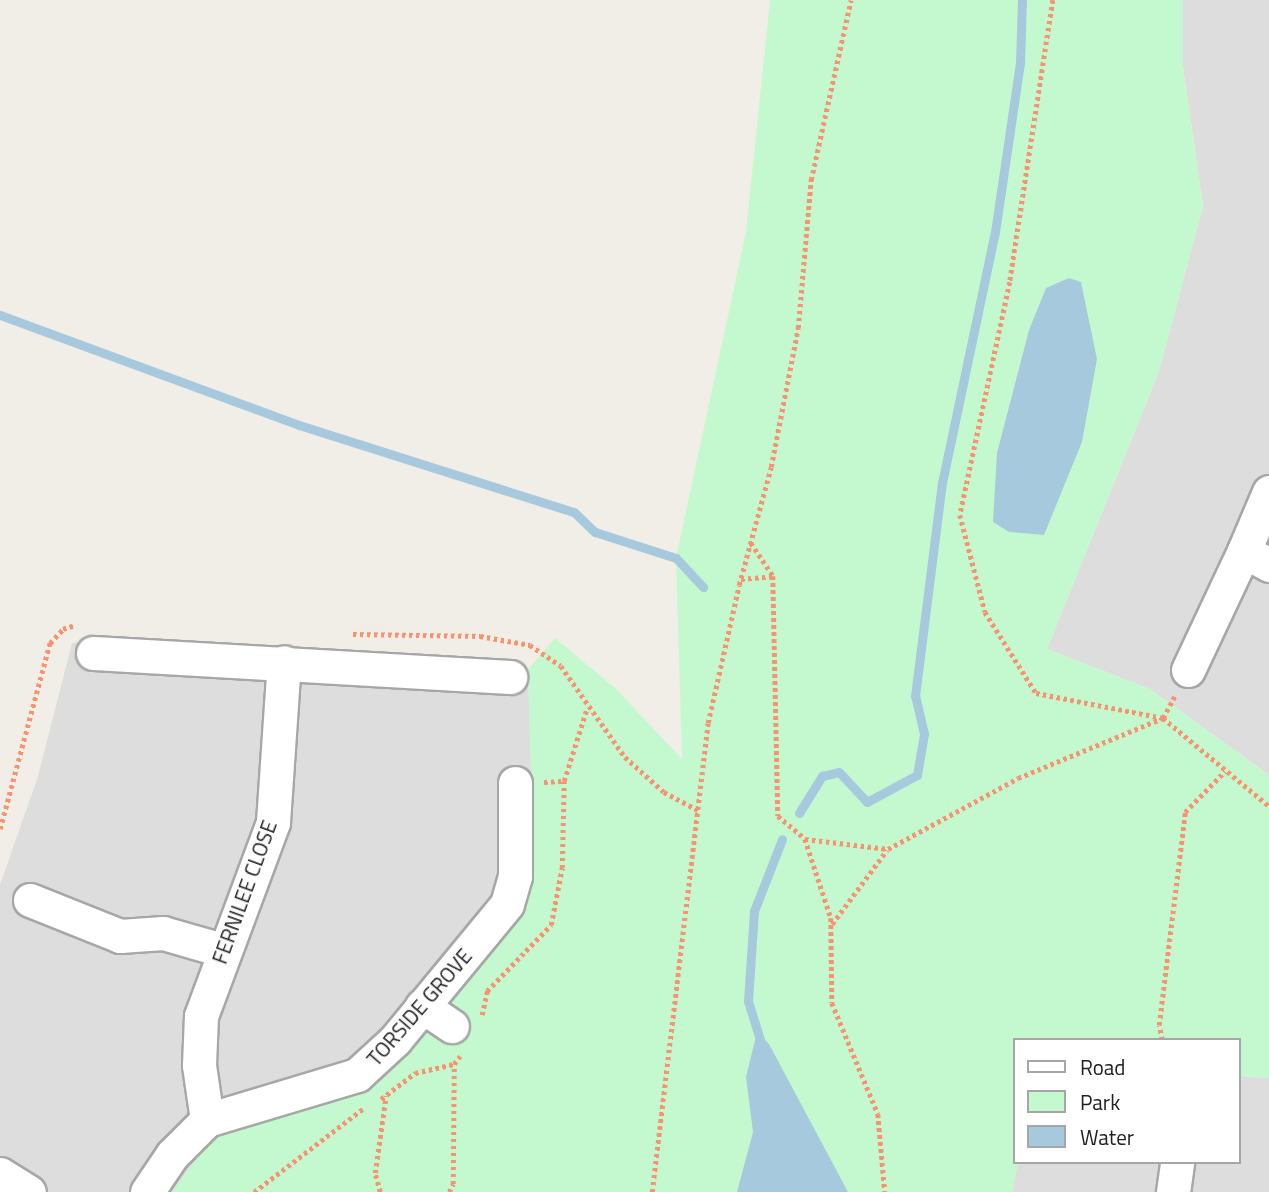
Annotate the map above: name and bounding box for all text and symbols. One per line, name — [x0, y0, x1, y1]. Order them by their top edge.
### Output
street label: FERNILEE CLOSE — [206, 817, 282, 967]
street label: TORSIDE GROVE — [361, 943, 477, 1071]
legend — [1014, 1038, 1241, 1164]
text: Road — [1080, 1051, 1125, 1083]
text: Park — [1080, 1086, 1120, 1118]
text: Water — [1080, 1121, 1134, 1153]

